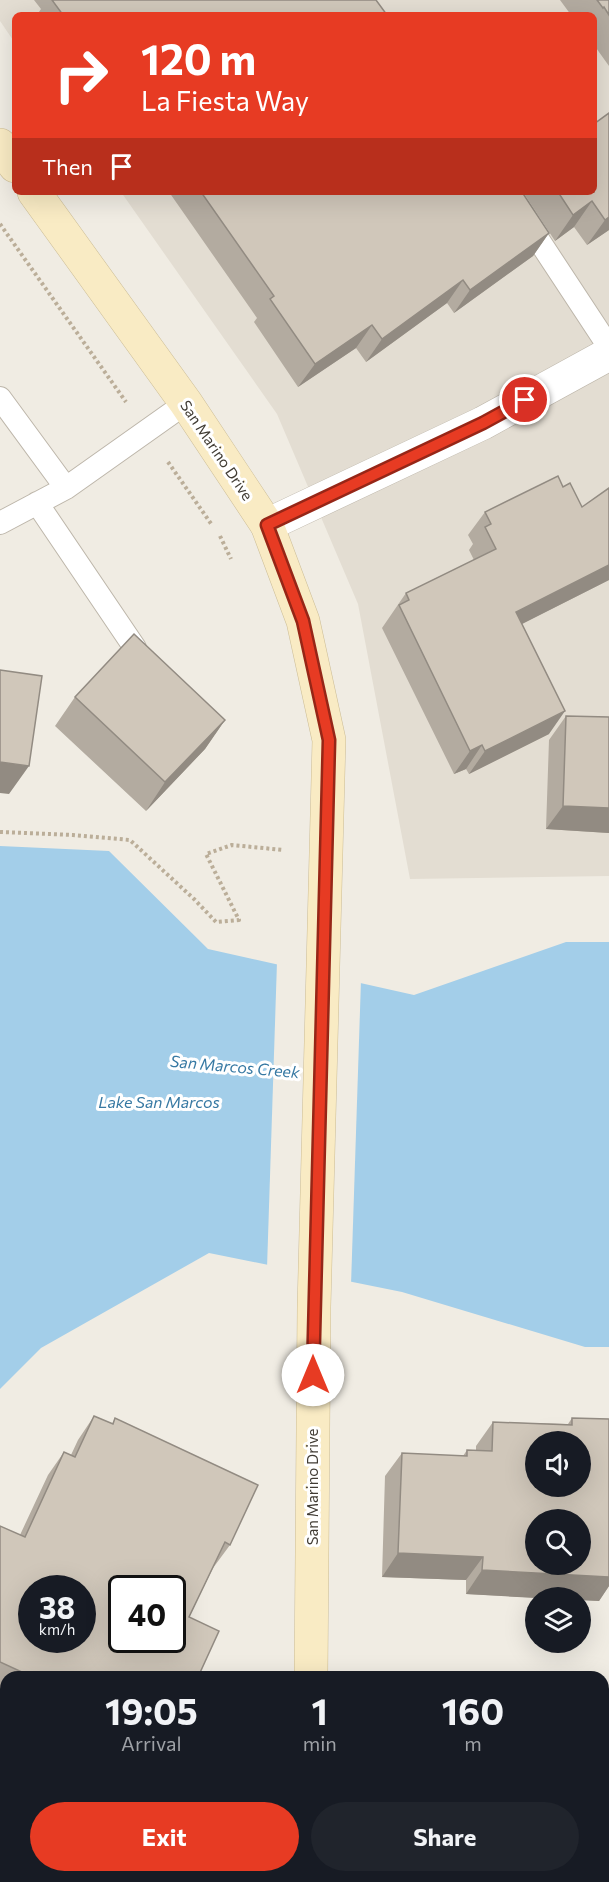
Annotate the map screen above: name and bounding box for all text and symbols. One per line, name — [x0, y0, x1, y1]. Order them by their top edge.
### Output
text: 120 m — [141, 32, 256, 84]
icon: right — [42, 36, 120, 114]
text: La Fiesta Way — [141, 84, 309, 117]
icon: arrive — [105, 150, 138, 183]
text: Then — [42, 153, 93, 180]
pin — [499, 374, 550, 425]
icon: arrive — [508, 383, 541, 416]
street label: San Marino Drive — [177, 397, 257, 503]
water label: San Marcos Creek — [169, 1051, 301, 1081]
water label: Lake San Marcos — [98, 1092, 220, 1111]
position arrow — [281, 1343, 345, 1407]
street label: San Marino Drive — [303, 1429, 321, 1545]
map controls — [525, 1431, 591, 1653]
button: sound — [525, 1431, 591, 1497]
button: search — [525, 1509, 591, 1575]
speed limit sign: 40 — [108, 1575, 186, 1653]
button: layers — [525, 1587, 591, 1653]
text: 38 — [39, 1588, 75, 1625]
text: km/h — [39, 1620, 75, 1638]
text: 19:05 — [105, 1688, 198, 1732]
text: 1 — [312, 1688, 328, 1732]
text: 160 — [442, 1688, 504, 1732]
text: Arrival — [121, 1731, 182, 1755]
text: min — [303, 1731, 337, 1755]
text: m — [464, 1731, 482, 1755]
button: Exit — [30, 1802, 299, 1871]
button: Share — [311, 1802, 579, 1871]

